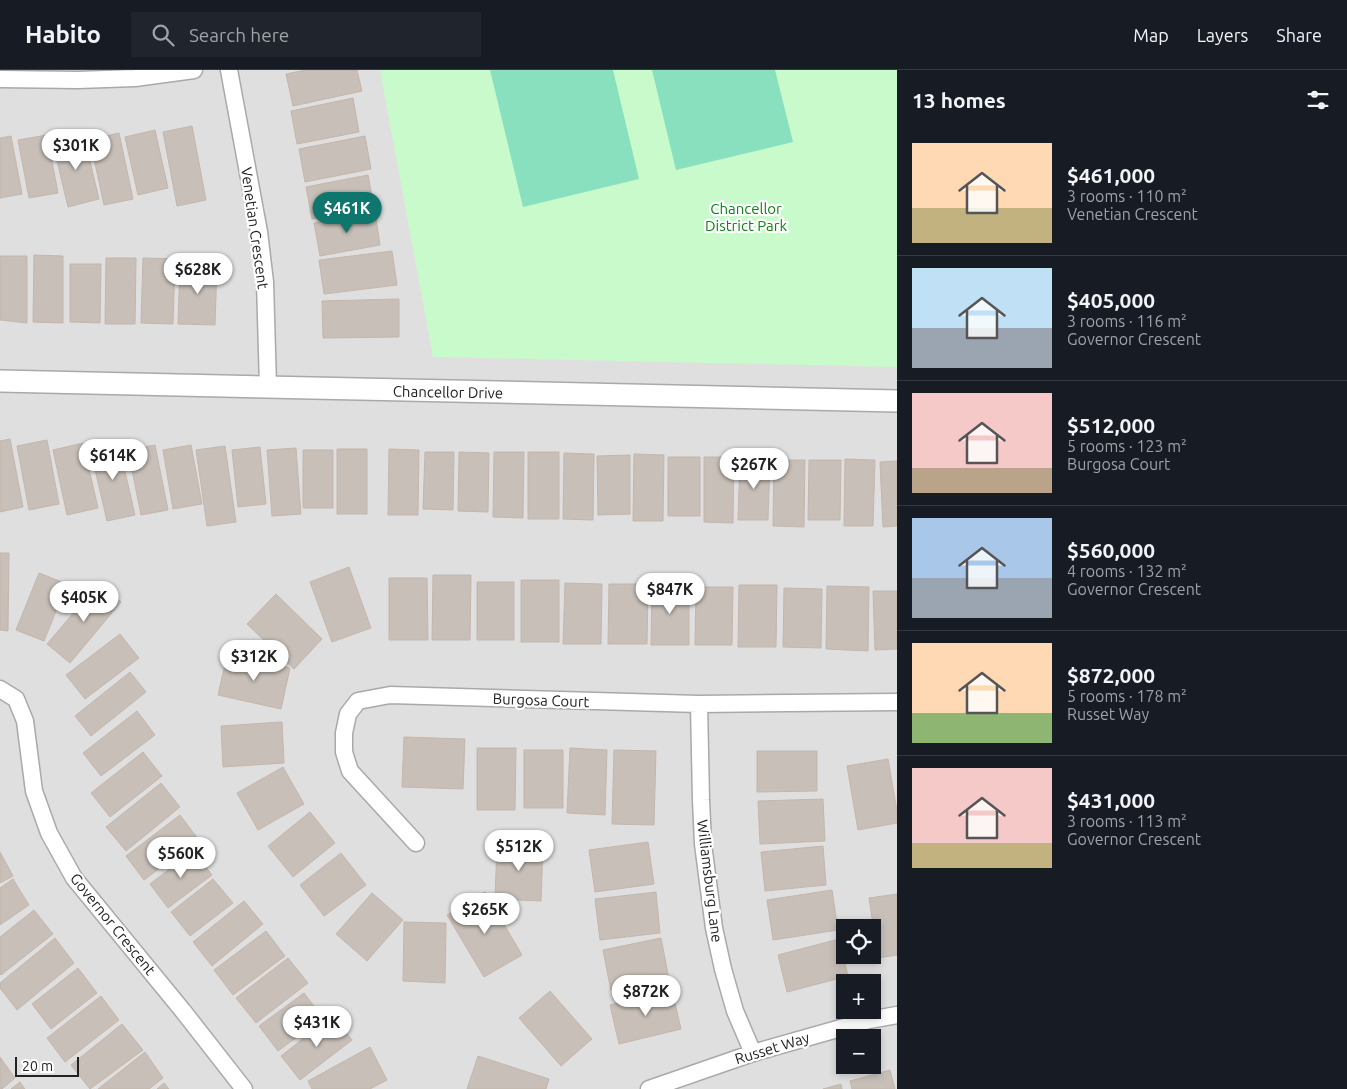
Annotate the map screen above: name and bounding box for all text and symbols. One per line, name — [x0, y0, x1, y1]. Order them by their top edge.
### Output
search box — [131, 12, 481, 57]
text: Habito — [25, 21, 101, 48]
icon: search — [149, 21, 177, 49]
text: Search here — [189, 24, 289, 46]
text: Map — [1133, 25, 1169, 45]
text: Layers — [1197, 25, 1248, 45]
text: Share — [1276, 25, 1322, 45]
icon: filters — [1304, 86, 1332, 114]
text: 13 homes — [912, 88, 1006, 112]
pin: $301K — [41, 128, 111, 171]
text: $301K — [53, 136, 99, 154]
icon: home — [952, 163, 1012, 223]
text: $461,000 — [1067, 163, 1155, 187]
street label: Venetian Crescent — [238, 166, 272, 290]
text: 3 rooms · 110 m² — [1067, 187, 1187, 205]
pin: $461K — [312, 191, 382, 234]
text: $461K — [324, 199, 370, 217]
park label: Chancellor District Park — [705, 200, 787, 234]
text: Venetian Crescent — [1067, 205, 1198, 223]
pin: $628K — [163, 252, 233, 295]
text: $628K — [175, 260, 221, 278]
icon: home — [952, 288, 1012, 348]
text: $405,000 — [1067, 288, 1155, 312]
text: 3 rooms · 116 m² — [1067, 312, 1187, 330]
text: Governor Crescent — [1067, 330, 1201, 348]
street label: Chancellor Drive — [393, 383, 503, 401]
icon: home — [952, 413, 1012, 473]
text: $512,000 — [1067, 413, 1155, 437]
text: 5 rooms · 123 m² — [1067, 437, 1187, 455]
pin: $614K — [78, 438, 148, 481]
text: $614K — [90, 446, 136, 464]
pin: $267K — [719, 448, 789, 490]
text: $267K — [731, 455, 777, 473]
text: Burgosa Court — [1067, 455, 1170, 473]
icon: home — [952, 538, 1012, 598]
text: $560,000 — [1067, 538, 1155, 562]
text: 4 rooms · 132 m² — [1067, 562, 1187, 580]
pin: $847K — [635, 572, 705, 615]
pin: $405K — [49, 580, 119, 623]
text: $847K — [647, 580, 693, 598]
text: Governor Crescent — [1067, 580, 1201, 598]
text: $405K — [61, 588, 107, 606]
pin: $312K — [219, 640, 289, 682]
text: $312K — [231, 647, 277, 665]
icon: home — [952, 663, 1012, 723]
text: $872,000 — [1067, 663, 1155, 687]
text: 5 rooms · 178 m² — [1067, 687, 1187, 705]
street label: Burgosa Court — [492, 690, 590, 710]
text: Russet Way — [1067, 705, 1149, 723]
icon: home — [952, 788, 1012, 848]
text: $431,000 — [1067, 788, 1155, 812]
text: 3 rooms · 113 m² — [1067, 812, 1187, 830]
street label: Williamsburg Lane — [694, 819, 726, 943]
pin: $512K — [484, 830, 554, 872]
text: Governor Crescent — [1067, 830, 1201, 848]
pin: $560K — [146, 836, 216, 879]
text: $512K — [496, 837, 542, 855]
text: $560K — [158, 844, 204, 862]
street label: Governor Crescent — [67, 870, 159, 978]
pin: $265K — [450, 892, 520, 935]
text: $265K — [462, 900, 508, 918]
map controls — [836, 919, 881, 1074]
button: locate — [836, 919, 881, 964]
pin: $872K — [611, 974, 681, 1017]
button: + — [836, 974, 881, 1019]
text: $872K — [623, 982, 669, 1000]
pin: $431K — [282, 1006, 352, 1048]
text: $431K — [294, 1013, 340, 1031]
street label: Russet Way — [733, 1029, 811, 1067]
button: − — [836, 1029, 881, 1074]
scale bar — [15, 1054, 79, 1077]
text: 20 m — [22, 1058, 53, 1074]

